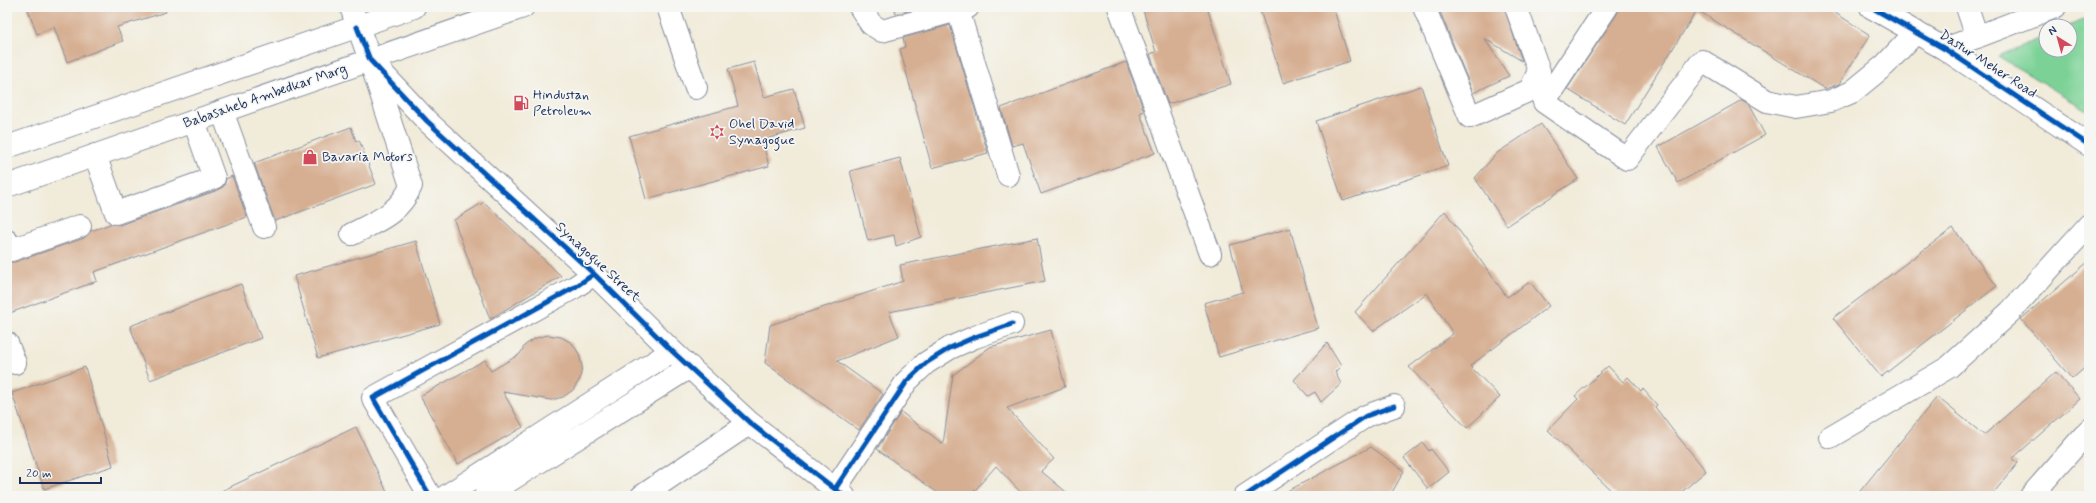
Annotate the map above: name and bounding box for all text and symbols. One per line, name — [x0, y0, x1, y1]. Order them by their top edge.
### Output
north arrow — [2038, 18, 2078, 58]
text: N — [2045, 23, 2060, 39]
street label: Dastur Meher Road — [1936, 26, 2040, 102]
street label: Babasaheb Ambedkar Marg — [181, 60, 350, 133]
place label: Hindustan Petroleum — [533, 86, 592, 120]
fuel station icon: Hindustan Petroleum — [512, 94, 530, 112]
place label: Ohel David Synagogue — [729, 115, 795, 151]
synagogue icon: Ohel David Synagogue — [708, 123, 726, 141]
shop icon: Bavaria Motors — [301, 148, 319, 166]
place label: Bavaria Motors — [322, 148, 413, 166]
street label: Synagogue Street — [550, 218, 645, 308]
scale bar — [20, 459, 101, 485]
text: 20 m — [26, 466, 52, 482]

